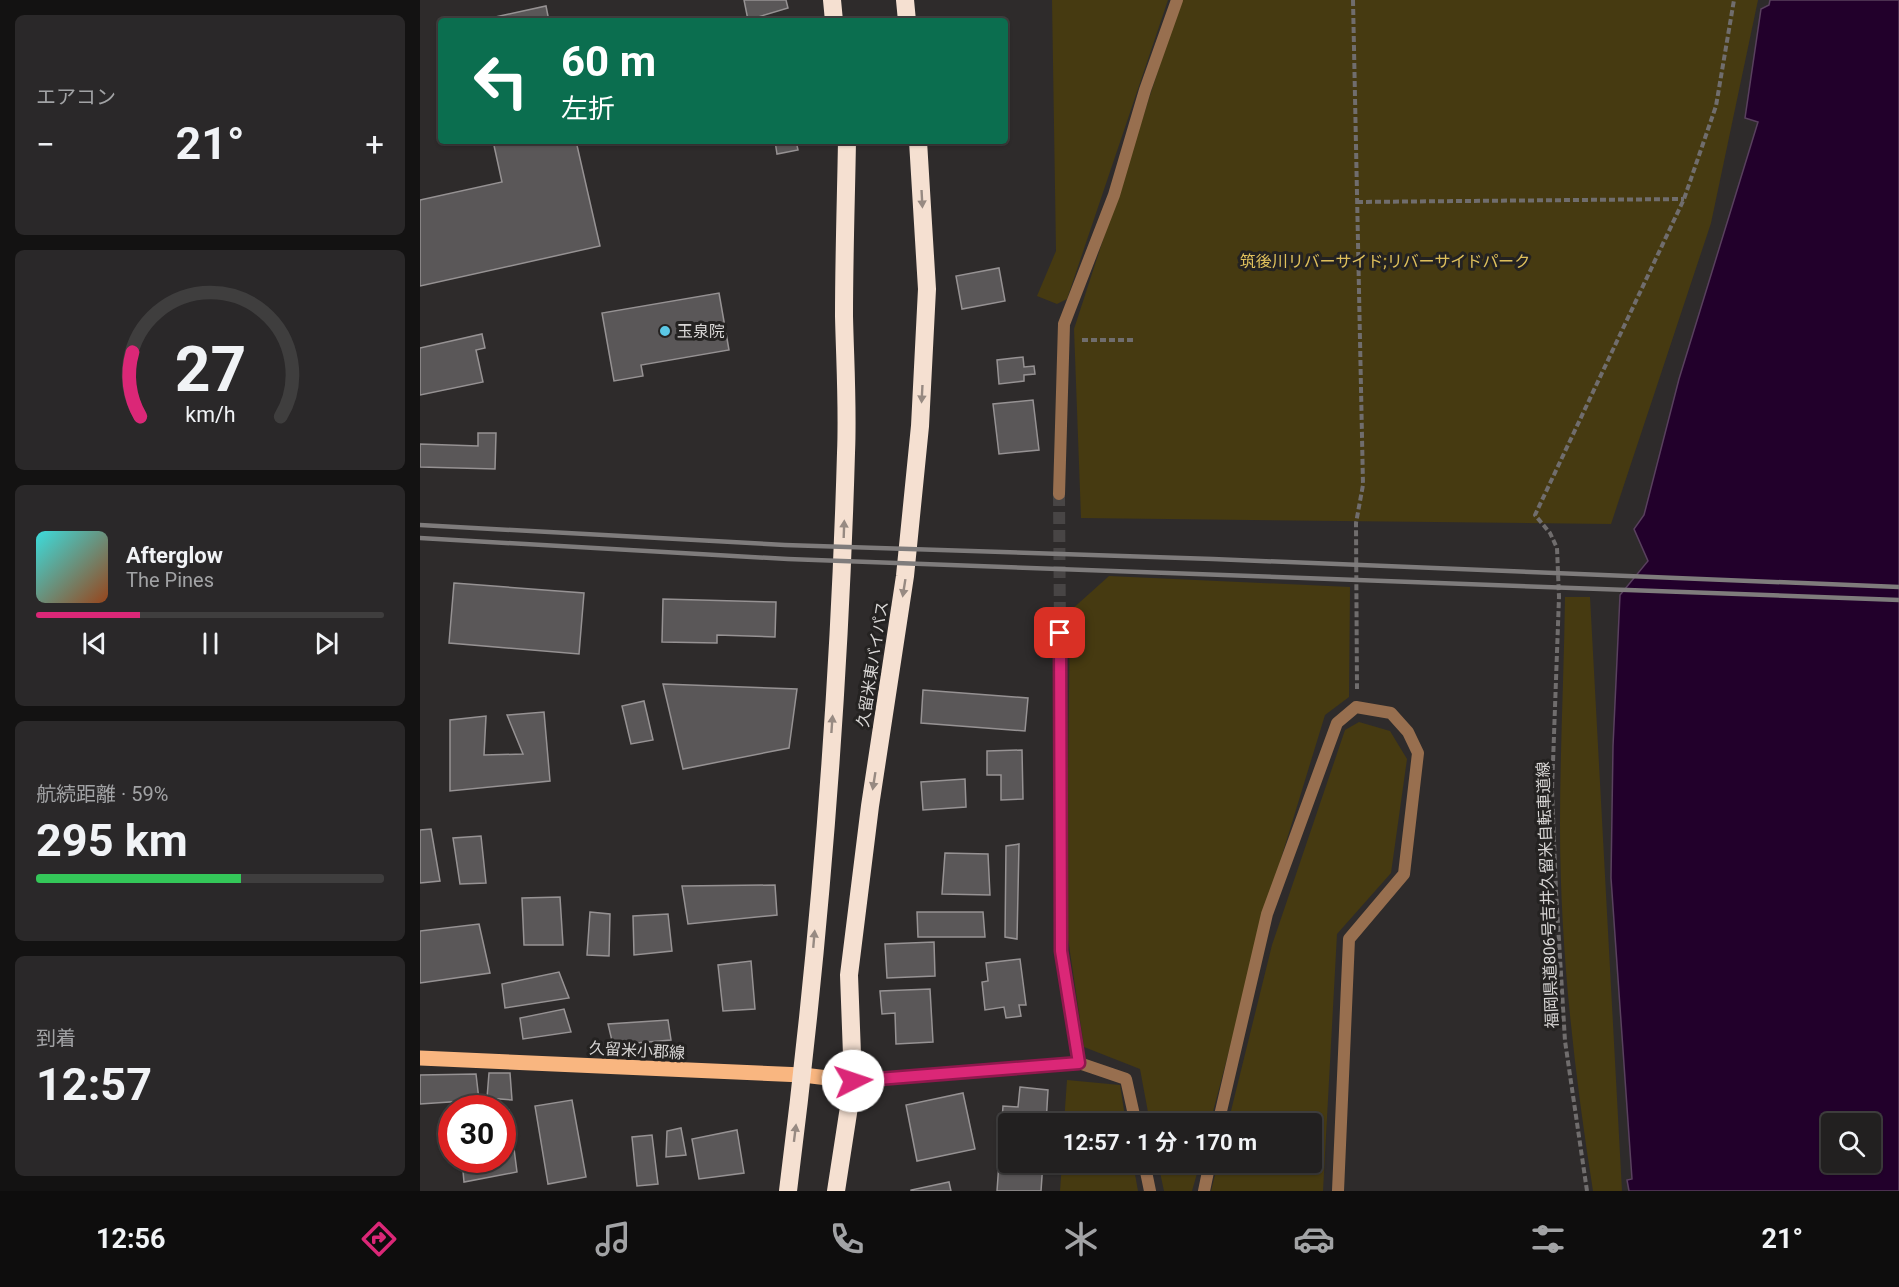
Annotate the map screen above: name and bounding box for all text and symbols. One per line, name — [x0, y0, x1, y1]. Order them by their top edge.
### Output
text: 60 m — [561, 37, 656, 86]
icon: left — [462, 42, 540, 120]
text: エアコン — [36, 85, 116, 109]
text: 左折 — [561, 93, 615, 125]
text: 21° — [175, 117, 245, 170]
text: − — [36, 125, 55, 164]
text: + — [365, 125, 384, 164]
one-way arrow — [917, 190, 926, 209]
park label: 筑後川リバーサイド;リバーサイドパーク — [1240, 252, 1530, 271]
place label: 玉泉院 — [677, 322, 725, 341]
marker: 玉泉院 — [658, 324, 672, 338]
text: 27 — [174, 333, 246, 406]
one-way arrow — [917, 385, 926, 404]
text: km/h — [185, 403, 235, 428]
one-way arrow — [839, 520, 848, 539]
text: Afterglow — [126, 543, 223, 568]
text: The Pines — [126, 568, 214, 592]
one-way arrow — [899, 579, 908, 598]
street label: 久留米東バイパス — [853, 600, 892, 729]
pin — [1034, 607, 1085, 658]
icon: arrive — [1043, 616, 1076, 649]
icon: previous — [78, 627, 111, 660]
icon: pause — [194, 627, 227, 660]
icon: next — [310, 627, 343, 660]
one-way arrow — [828, 714, 837, 733]
street label: 福岡県道806号吉井久留米自転車道線 — [1533, 761, 1562, 1029]
one-way arrow — [869, 772, 878, 791]
text: 航続距離 · 59% — [36, 782, 168, 806]
text: 295 km — [36, 814, 188, 867]
one-way arrow — [809, 929, 819, 948]
text: 到着 — [36, 1026, 76, 1050]
street label: 久留米小郡線 — [589, 1038, 685, 1062]
position arrow — [821, 1049, 885, 1113]
text: 12:57 — [36, 1058, 152, 1111]
speed limit sign: 30 — [438, 1095, 516, 1173]
map controls — [1821, 1113, 1881, 1173]
button: search — [1821, 1113, 1881, 1173]
one-way arrow — [791, 1123, 800, 1142]
text: 12:57 · 1 分 · 170 m — [1063, 1130, 1257, 1155]
icon: directions — [358, 1218, 400, 1260]
icon: music — [592, 1218, 634, 1260]
icon: phone — [826, 1218, 868, 1260]
icon: climate — [1060, 1218, 1102, 1260]
icon: car — [1293, 1218, 1335, 1260]
icon: filters — [1527, 1218, 1569, 1260]
text: 12:56 — [96, 1223, 166, 1255]
text: 21° — [1761, 1223, 1803, 1255]

